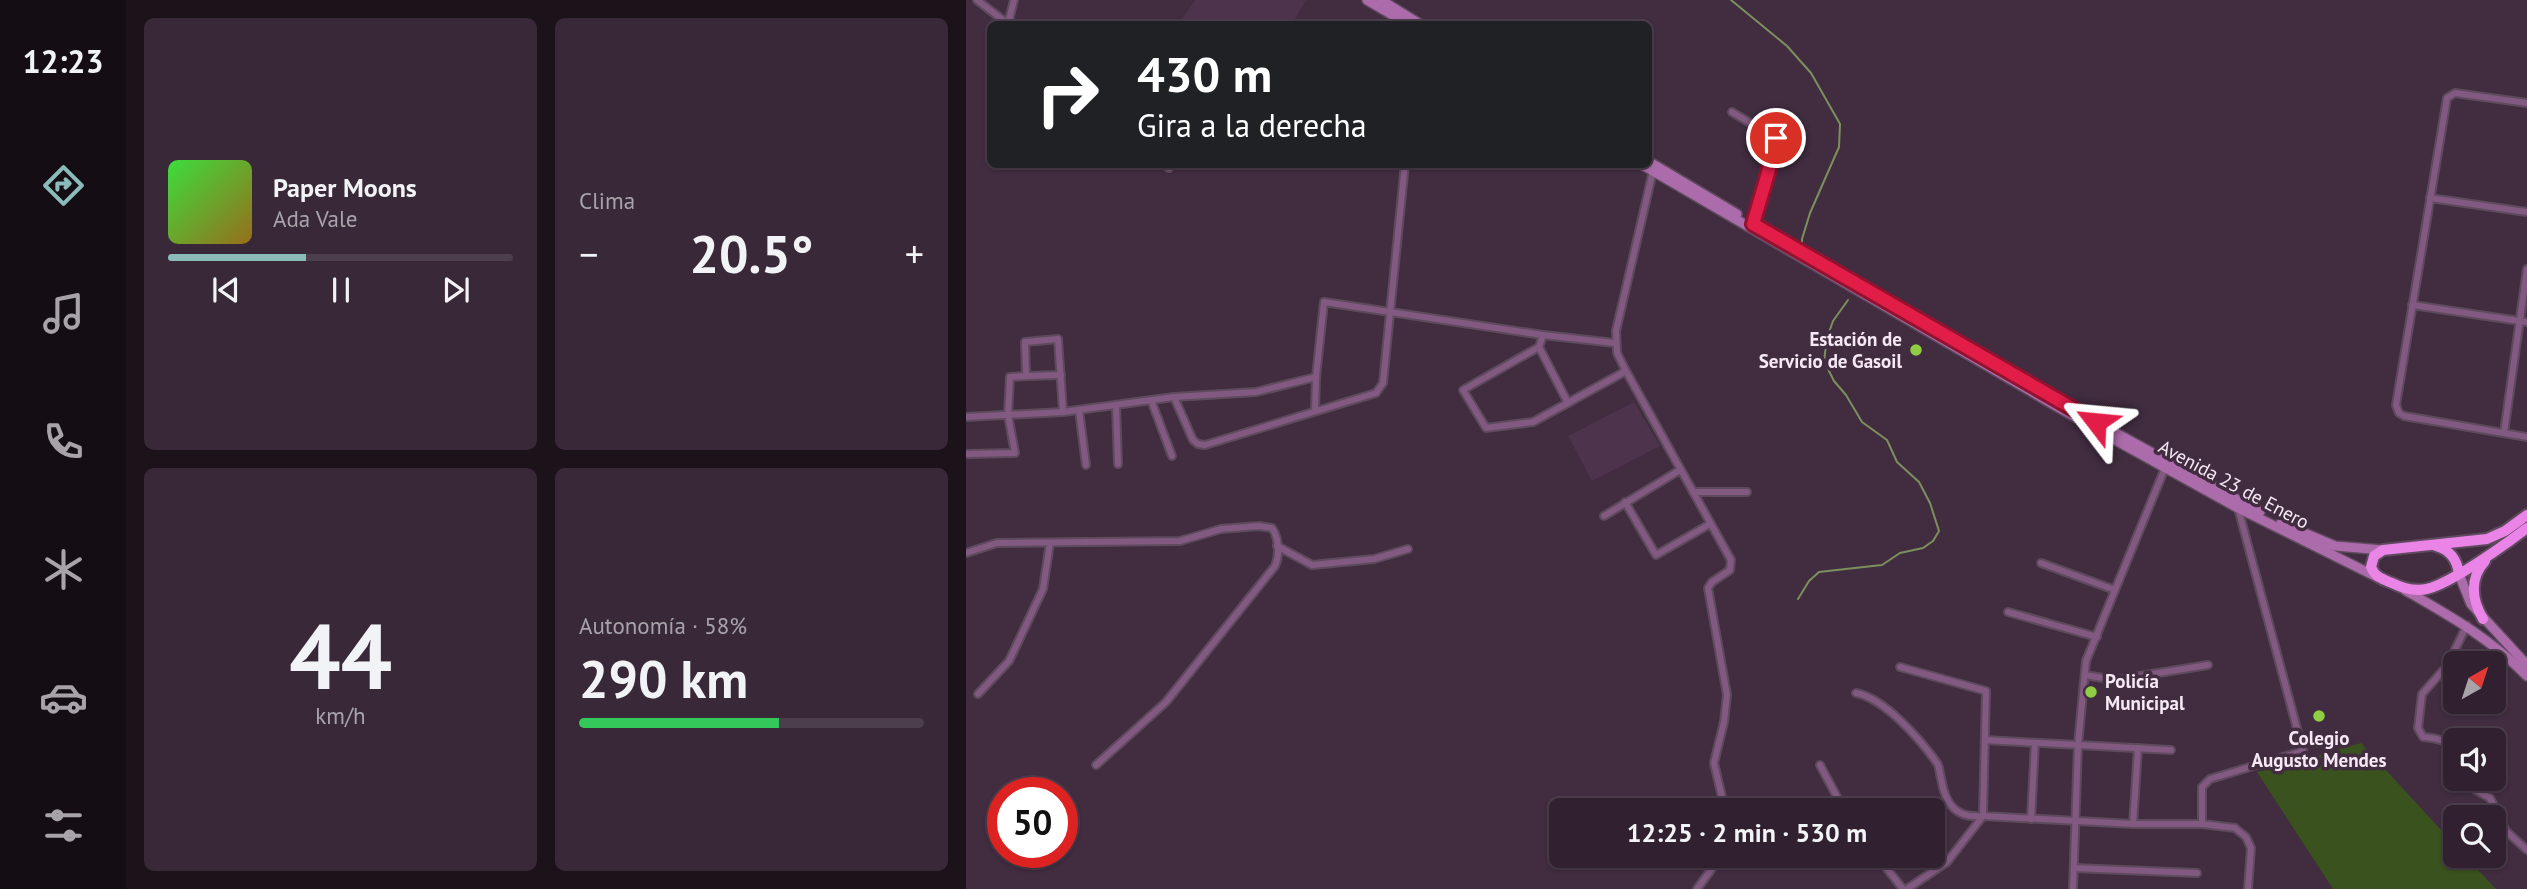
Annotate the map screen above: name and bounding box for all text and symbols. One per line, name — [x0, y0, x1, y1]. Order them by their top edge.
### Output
text: 12:23 — [22, 40, 104, 82]
text: 430 m — [1137, 42, 1272, 106]
icon: right — [1022, 49, 1113, 140]
text: Gira a la derecha — [1137, 104, 1367, 146]
pin — [1746, 108, 1806, 168]
icon: arrive — [1757, 119, 1795, 157]
icon: directions — [39, 161, 88, 210]
text: Paper Moons — [273, 171, 417, 204]
text: Clima — [579, 186, 635, 215]
text: Ada Vale — [273, 204, 357, 233]
text: 20.5° — [690, 220, 813, 287]
text: − — [579, 229, 598, 278]
text: + — [905, 229, 924, 278]
icon: previous — [207, 271, 245, 309]
icon: pause — [322, 271, 360, 309]
icon: next — [437, 271, 475, 309]
icon: music — [39, 289, 88, 338]
place label: Estación de Servicio de Gasoil — [1759, 327, 1902, 373]
marker: Estación de Servicio de Gasoil — [1908, 342, 1924, 358]
position arrow — [2059, 385, 2133, 459]
icon: phone — [39, 417, 88, 466]
street label: Avenida 23 de Enero — [2155, 434, 2313, 534]
icon: climate — [39, 545, 88, 594]
text: 44 — [289, 596, 392, 714]
text: Autonomía · 58% — [579, 611, 747, 640]
text: 290 km — [579, 645, 748, 712]
north arrow — [2443, 651, 2506, 714]
map controls — [2443, 651, 2506, 868]
place label: Policía Municipal — [2105, 669, 2185, 715]
icon: car — [39, 673, 88, 722]
marker: Policía Municipal — [2083, 684, 2099, 700]
text: km/h — [315, 701, 366, 730]
marker: Colegio Augusto Mendes — [2311, 708, 2327, 724]
place label: Colegio Augusto Mendes — [2252, 726, 2386, 772]
button: sound — [2443, 728, 2506, 791]
speed limit sign: 50 — [987, 777, 1078, 868]
icon: filters — [39, 801, 88, 850]
button: search — [2443, 805, 2506, 868]
text: 12:25 · 2 min · 530 m — [1627, 816, 1867, 849]

